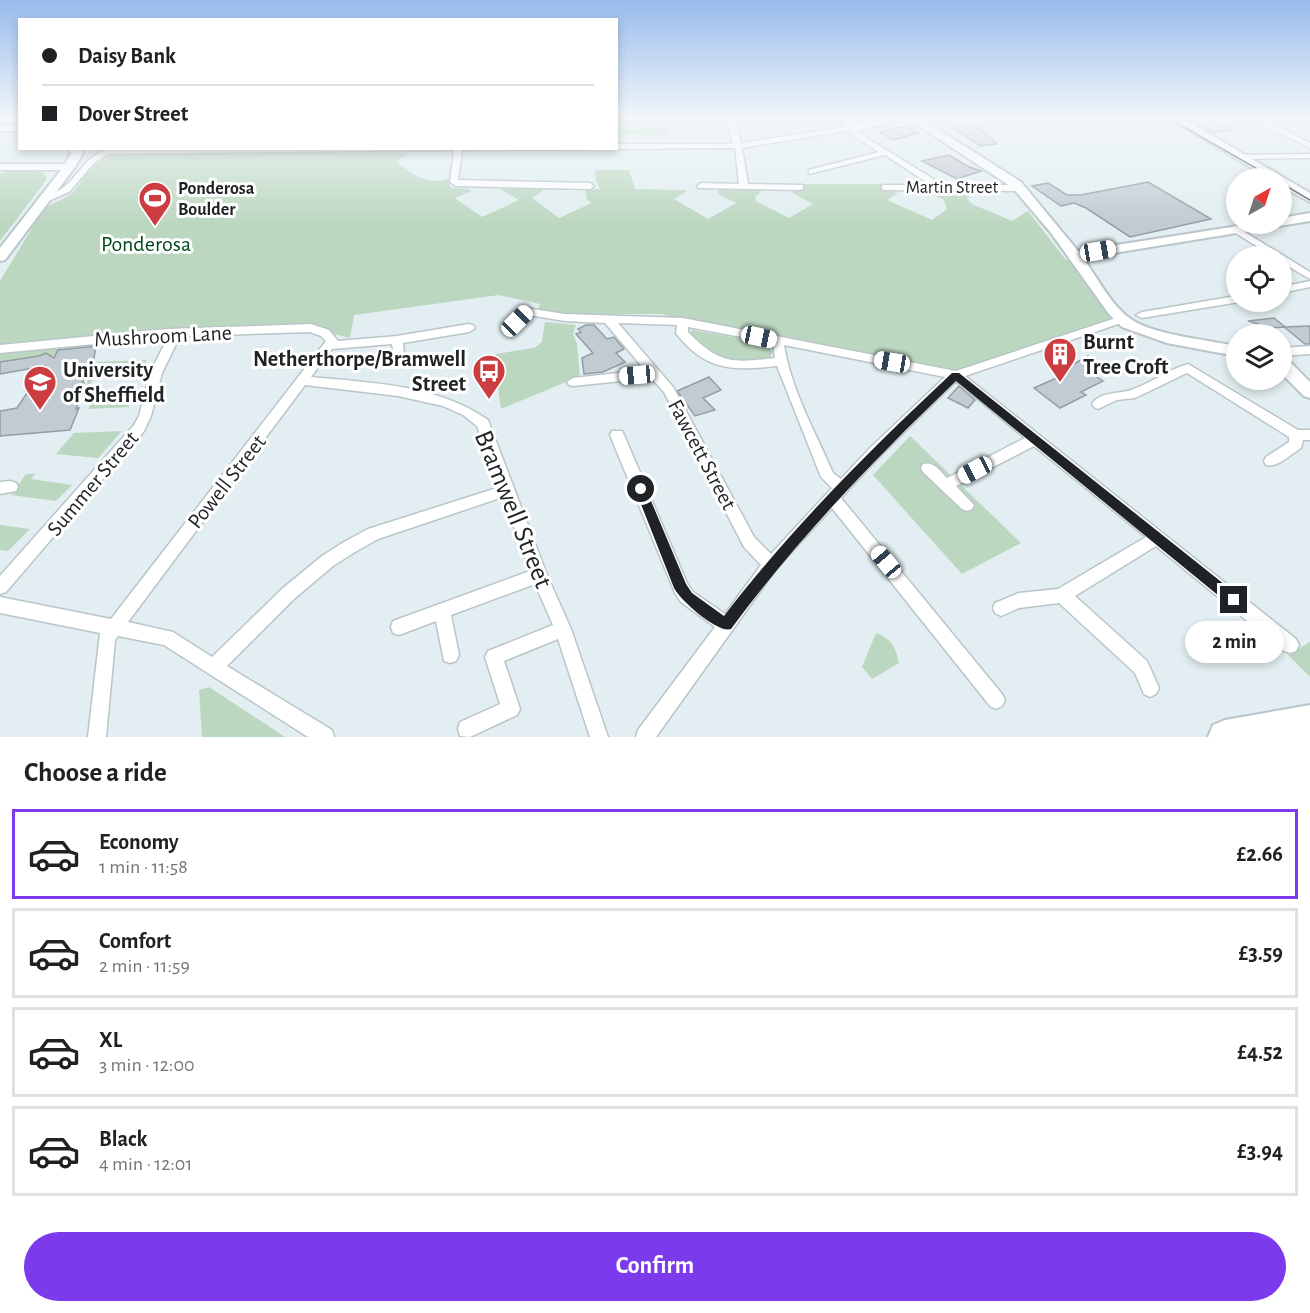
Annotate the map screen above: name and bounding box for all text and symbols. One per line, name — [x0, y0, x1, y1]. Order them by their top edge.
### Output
text: Daisy Bank — [78, 45, 176, 67]
text: Dover Street — [78, 103, 188, 125]
north arrow — [1226, 168, 1292, 234]
map controls — [1226, 168, 1292, 390]
street label: Martin Street — [906, 179, 999, 197]
sports icon: Ponderosa Boulder — [137, 180, 173, 227]
place label: Ponderosa Boulder — [178, 180, 255, 219]
park label: Ponderosa — [101, 233, 191, 255]
car — [1079, 239, 1117, 263]
button: locate — [1226, 246, 1292, 312]
car — [498, 302, 536, 340]
street label: Mushroom Lane — [94, 321, 232, 351]
car — [740, 324, 778, 350]
button: layers — [1226, 324, 1292, 390]
place label: Burnt Tree Croft — [1083, 331, 1169, 378]
building icon: Burnt Tree Croft — [1042, 336, 1078, 383]
place label: Netherthorpe/Bramwell Street — [253, 348, 467, 395]
car — [873, 350, 911, 374]
bus stop icon: Netherthorpe/Bramwell Street — [471, 353, 507, 400]
place label: University of Sheffield — [63, 359, 165, 406]
school or university icon: University of Sheffield — [22, 364, 58, 411]
car — [618, 364, 656, 386]
street label: Fawcett Street — [664, 396, 740, 513]
street label: Bramwell Street — [470, 426, 558, 592]
street label: Summer Street — [43, 427, 143, 540]
street label: Powell Street — [184, 431, 270, 533]
car — [955, 454, 995, 486]
route start — [627, 475, 654, 502]
car — [868, 542, 904, 582]
route end — [1220, 586, 1247, 613]
callout: 2 min — [1184, 621, 1284, 663]
text: 2 min — [1212, 632, 1257, 652]
text: Choose a ride — [24, 759, 167, 786]
icon: car — [27, 827, 81, 881]
text: Economy — [99, 831, 179, 853]
text: £2.66 — [1237, 843, 1283, 865]
text: 1 min · 11:58 — [99, 857, 188, 877]
icon: car — [27, 926, 81, 980]
text: Comfort — [99, 930, 171, 952]
text: £3.59 — [1239, 942, 1283, 964]
text: 2 min · 11:59 — [99, 956, 190, 976]
icon: car — [27, 1025, 81, 1079]
text: XL — [99, 1029, 122, 1051]
text: £4.52 — [1237, 1041, 1283, 1063]
text: 3 min · 12:00 — [99, 1055, 195, 1075]
icon: car — [27, 1124, 81, 1178]
text: Black — [99, 1128, 147, 1150]
text: £3.94 — [1237, 1140, 1283, 1162]
text: 4 min · 12:01 — [99, 1154, 192, 1174]
button: Confirm — [24, 1232, 1286, 1301]

